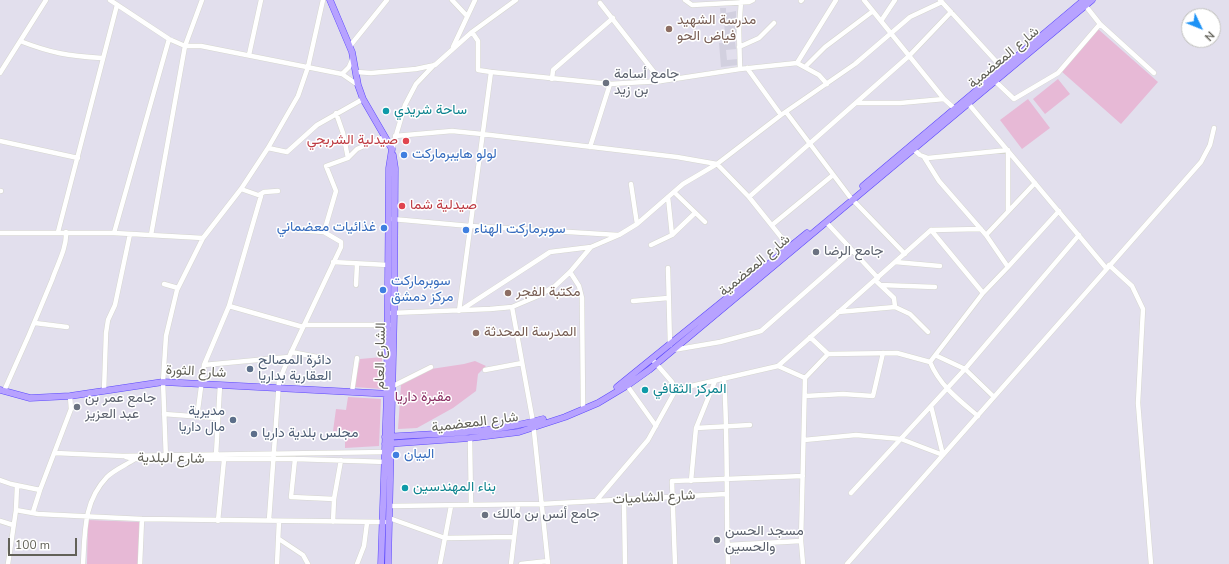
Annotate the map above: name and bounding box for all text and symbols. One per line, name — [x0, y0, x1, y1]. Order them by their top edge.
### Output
north arrow — [1181, 8, 1221, 48]
place label: مدرسة الشهيد فياض الحو — [677, 13, 756, 46]
street label: شارع المعضمية — [965, 23, 1043, 93]
marker: مدرسة الشهيد فياض الحو — [664, 24, 674, 34]
text: N — [1201, 28, 1218, 44]
place label: جامع أسامة بن زيد — [614, 67, 679, 100]
marker: جامع أسامة بن زيد — [601, 78, 611, 88]
place label: ساحة شريدي — [394, 103, 467, 119]
marker: ساحة شريدي — [381, 106, 391, 116]
place label: صيدلية الشربجي — [307, 133, 398, 149]
marker: صيدلية الشربجي — [401, 136, 411, 146]
place label: لولو هايبرماركت — [412, 147, 497, 163]
marker: لولو هايبرماركت — [399, 150, 409, 160]
place label: صيدلية شما — [410, 198, 477, 214]
marker: صيدلية شما — [397, 201, 407, 211]
place label: غذائيات معضماني — [277, 220, 376, 236]
place label: سوبرماركت الهناء — [474, 222, 565, 238]
marker: غذائيات معضماني — [379, 223, 389, 233]
marker: سوبرماركت الهناء — [461, 225, 471, 235]
street label: شارع المعضمية — [716, 231, 794, 301]
place label: جامع الرضا — [824, 244, 883, 260]
marker: جامع الرضا — [811, 247, 821, 257]
place label: سوبرماركت مركز دمشق — [391, 274, 453, 306]
marker: سوبرماركت مركز دمشق — [378, 285, 388, 295]
place label: مكتبة الفجر — [516, 285, 581, 301]
marker: مكتبة الفجر — [503, 288, 513, 298]
street label: الشارع العام — [372, 322, 390, 390]
place label: المدرسة المحدثة — [484, 325, 577, 341]
marker: المدرسة المحدثة — [471, 328, 481, 338]
place label: دائرة المصالح العقارية بداريا — [258, 353, 332, 386]
street label: شارع الثورة — [165, 362, 227, 382]
marker: دائرة المصالح العقارية بداريا — [245, 364, 255, 374]
place label: المركز الثقافي — [653, 382, 726, 398]
marker: المركز الثقافي — [640, 385, 650, 395]
park label: مقبرة داريا — [395, 390, 451, 406]
place label: جامع عمر بن عبد العزيز — [85, 391, 156, 424]
marker: جامع عمر بن عبد العزيز — [72, 402, 82, 412]
place label: مديرية مال داريا — [179, 404, 225, 436]
street label: شارع المعضمية — [431, 409, 519, 437]
marker: مديرية مال داريا — [228, 415, 238, 425]
place label: مجلس بلدية داريا — [262, 426, 358, 442]
marker: مجلس بلدية داريا — [249, 429, 259, 439]
place label: البيان — [404, 447, 434, 463]
street label: شارع البلدية — [137, 450, 205, 468]
marker: البيان — [391, 450, 401, 460]
place label: بناء المهندسين — [413, 480, 496, 496]
marker: بناء المهندسين — [400, 483, 410, 493]
street label: شارع الشاميات — [612, 487, 696, 509]
place label: جامع أنس بن مالك — [493, 507, 599, 523]
marker: جامع أنس بن مالك — [480, 510, 490, 520]
place label: مسجد الحسن والحسين — [725, 524, 804, 556]
scale bar — [10, 530, 79, 556]
marker: مسجد الحسن والحسين — [712, 535, 722, 545]
text: 100 m — [15, 537, 50, 553]

